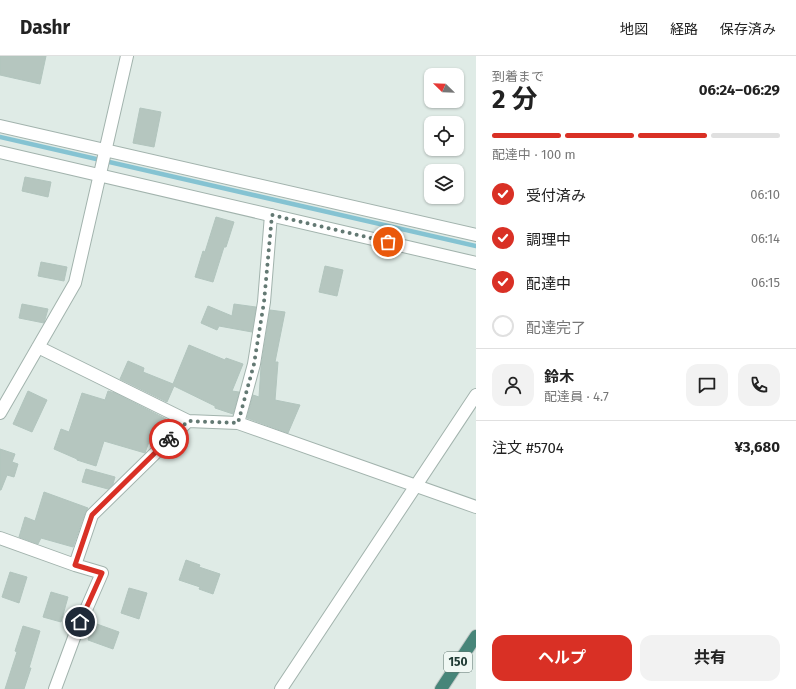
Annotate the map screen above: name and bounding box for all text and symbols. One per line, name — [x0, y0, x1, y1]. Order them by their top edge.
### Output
text: Dashr — [20, 16, 70, 39]
text: 地図 — [620, 21, 648, 38]
text: 経路 — [670, 21, 698, 38]
text: 保存済み — [720, 21, 776, 38]
north arrow — [424, 68, 464, 108]
map controls — [424, 68, 464, 204]
text: 到着まで — [492, 69, 544, 84]
text: 06:24–06:29 — [699, 81, 780, 99]
text: 2 分 — [492, 84, 538, 115]
button: locate — [424, 116, 464, 156]
text: 配達中 · 100 m — [492, 147, 576, 162]
button: layers — [424, 164, 464, 204]
icon: check — [492, 183, 514, 205]
text: 受付済み — [526, 187, 586, 205]
text: 06:10 — [750, 187, 780, 202]
pin — [371, 225, 405, 259]
icon: check — [492, 227, 514, 249]
icon: bag — [377, 231, 399, 253]
text: 調理中 — [526, 231, 571, 249]
text: 06:14 — [751, 231, 780, 246]
icon: check — [492, 271, 514, 293]
text: 配達中 — [526, 275, 571, 293]
text: 06:15 — [751, 275, 780, 290]
text: 配達完了 — [526, 319, 586, 337]
button: person — [492, 364, 534, 406]
button: chat — [686, 364, 728, 406]
button: phone — [738, 364, 780, 406]
text: 鈴木 — [544, 368, 574, 386]
text: 配達員 · 4.7 — [544, 389, 609, 404]
courier — [149, 419, 189, 459]
icon: bike — [158, 428, 180, 450]
text: ¥3,680 — [735, 438, 780, 456]
text: 注文 #5704 — [492, 439, 564, 457]
pin — [63, 605, 97, 639]
icon: home — [69, 611, 91, 633]
button: ヘルプ — [492, 635, 632, 681]
button: 共有 — [640, 635, 780, 681]
road number: 150 — [444, 652, 472, 672]

